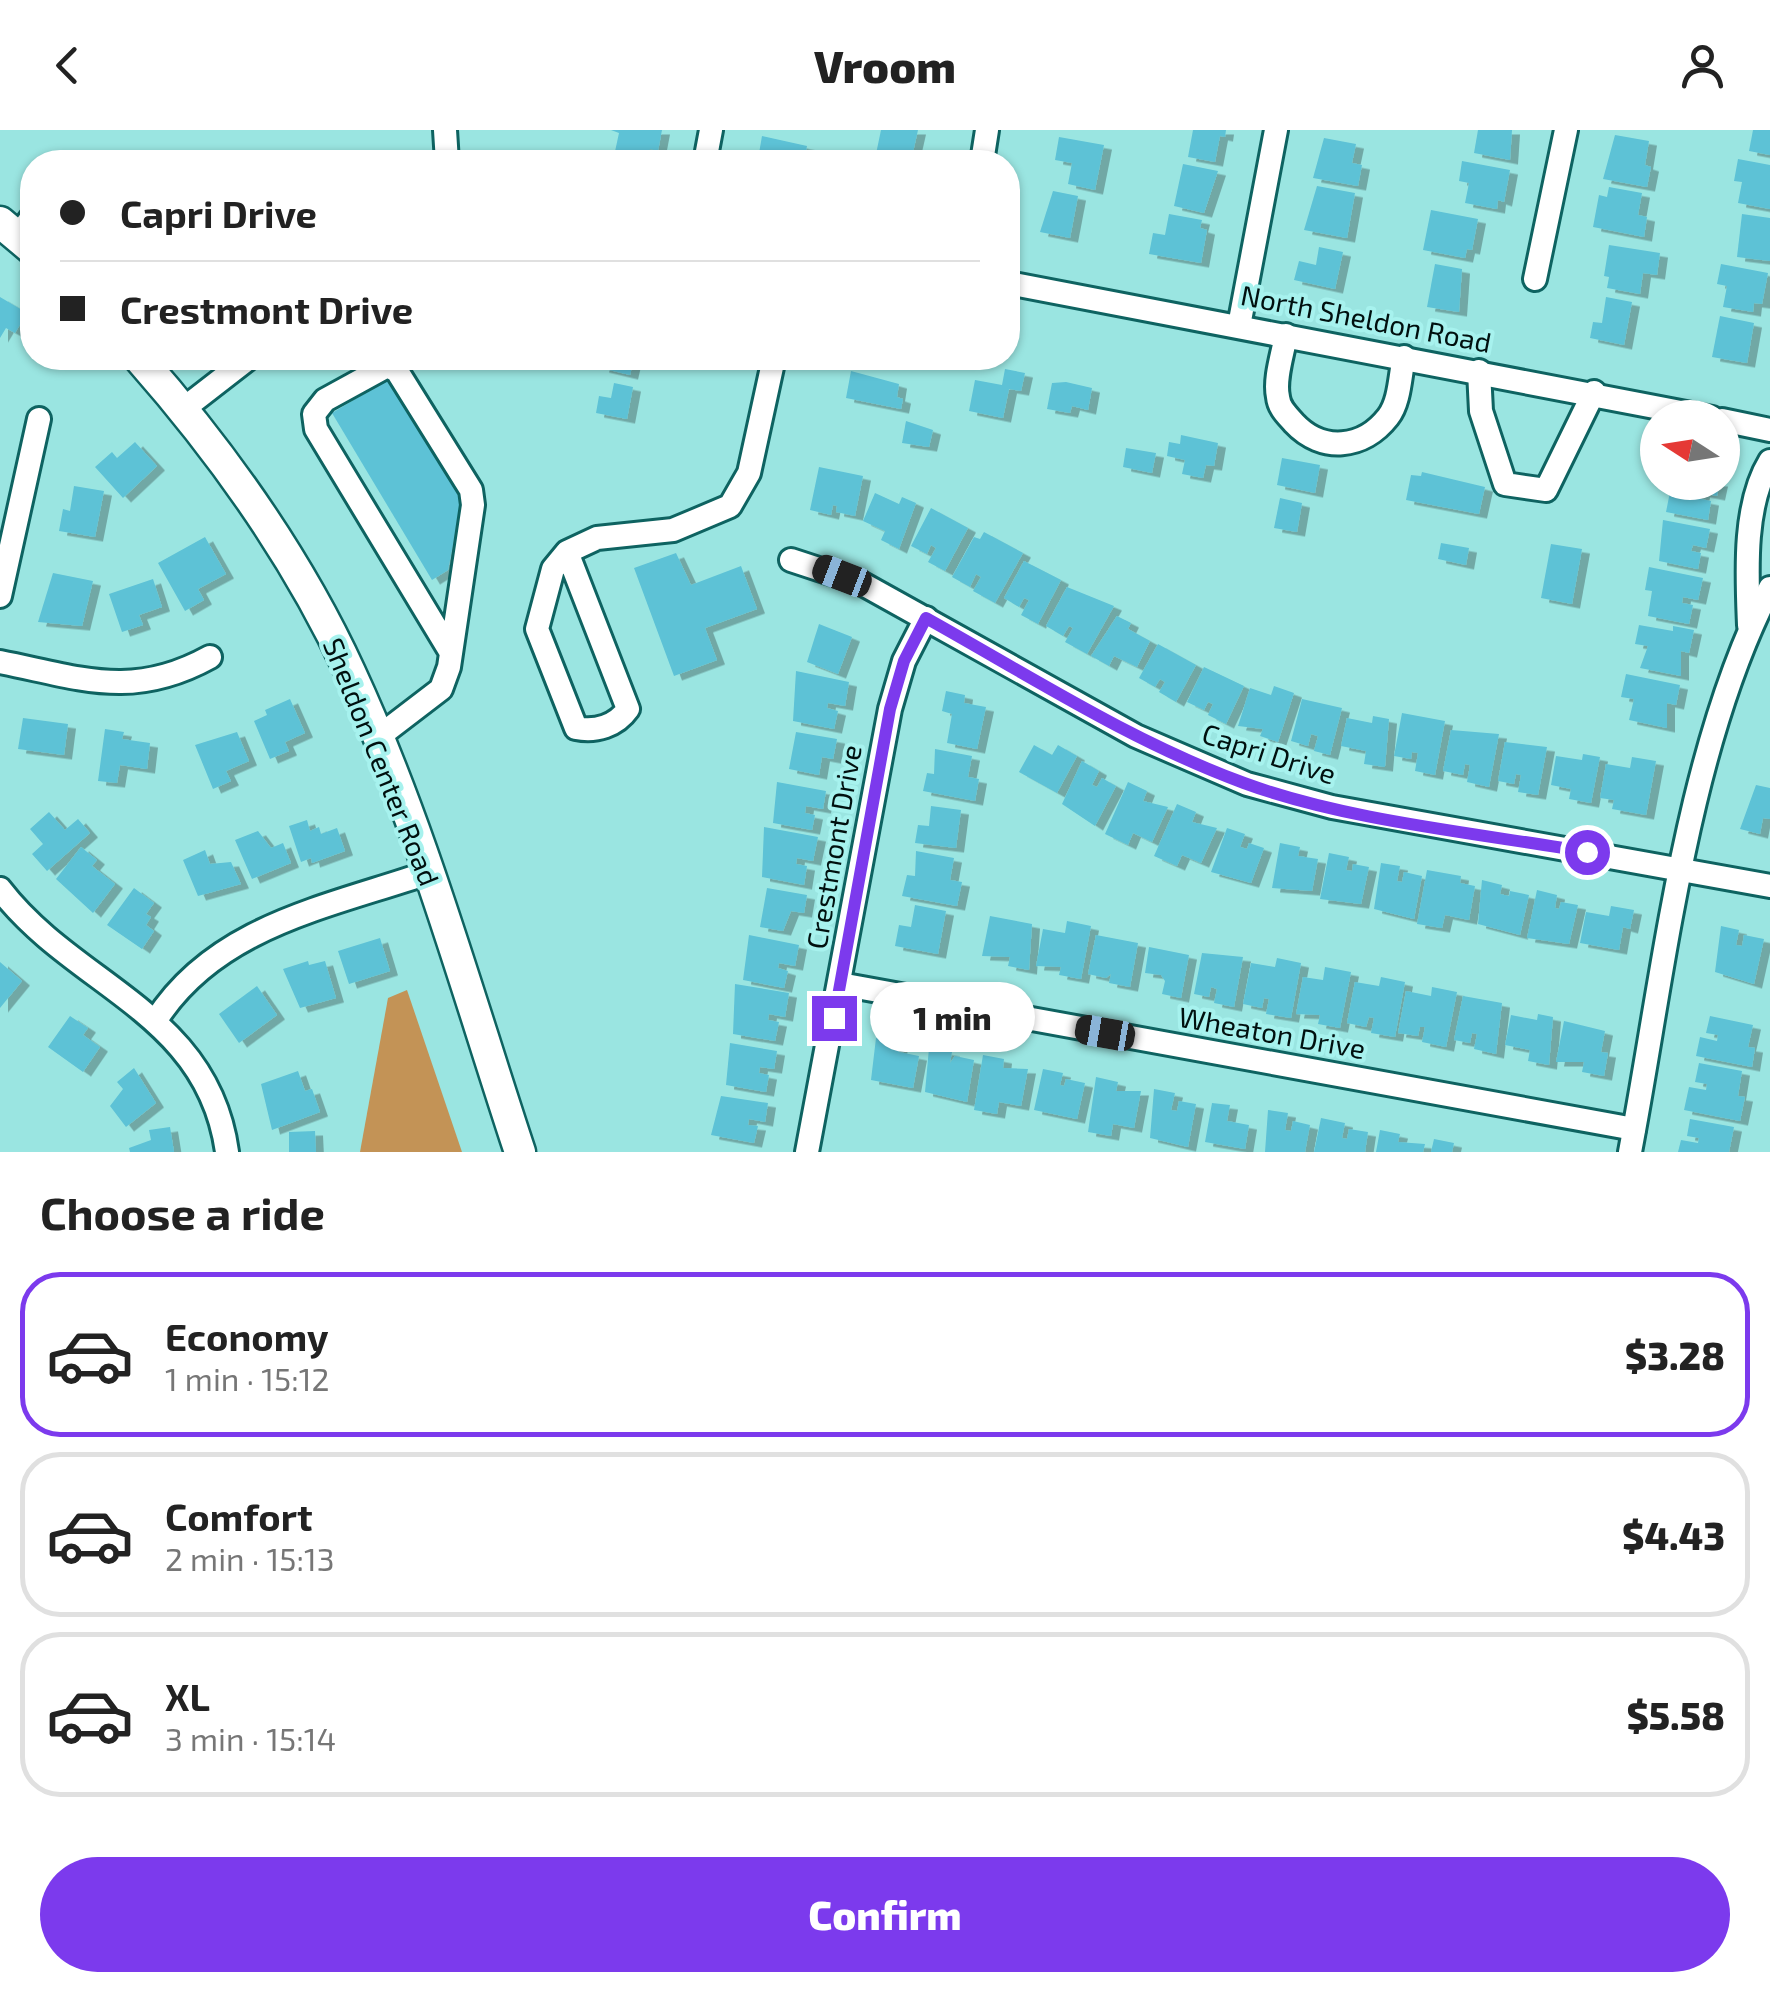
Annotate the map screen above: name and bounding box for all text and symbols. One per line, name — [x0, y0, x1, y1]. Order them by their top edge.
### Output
icon: back — [40, 38, 95, 93]
text: Vroom — [814, 38, 956, 92]
icon: person — [1675, 38, 1730, 93]
text: Capri Drive — [120, 190, 317, 236]
street label: North Sheldon Road — [1238, 277, 1494, 359]
text: Crestmont Drive — [120, 286, 413, 332]
north arrow — [1640, 400, 1740, 500]
map controls — [1640, 400, 1740, 500]
car — [809, 551, 875, 601]
street label: Sheldon Center Road — [317, 633, 447, 890]
street label: Capri Drive — [1198, 715, 1340, 791]
street label: Crestmont Drive — [798, 742, 868, 952]
route start — [1565, 830, 1610, 875]
callout: 1 min — [869, 983, 1034, 1053]
route end — [812, 996, 857, 1041]
text: 1 min — [913, 998, 992, 1036]
street label: Wheaton Drive — [1176, 999, 1368, 1065]
car — [1073, 1013, 1137, 1053]
text: Choose a ride — [40, 1185, 325, 1239]
icon: car — [45, 1310, 135, 1400]
text: Economy — [165, 1313, 329, 1359]
text: $3.28 — [1625, 1332, 1725, 1378]
text: 1 min · 15:12 — [165, 1359, 329, 1397]
icon: car — [45, 1490, 135, 1580]
text: Comfort — [165, 1493, 313, 1539]
text: $4.43 — [1622, 1512, 1725, 1558]
text: 2 min · 15:13 — [165, 1539, 334, 1577]
icon: car — [45, 1670, 135, 1760]
text: XL — [165, 1673, 210, 1719]
text: $5.58 — [1626, 1692, 1725, 1738]
text: 3 min · 15:14 — [165, 1719, 336, 1757]
button: Confirm — [40, 1857, 1730, 1972]

